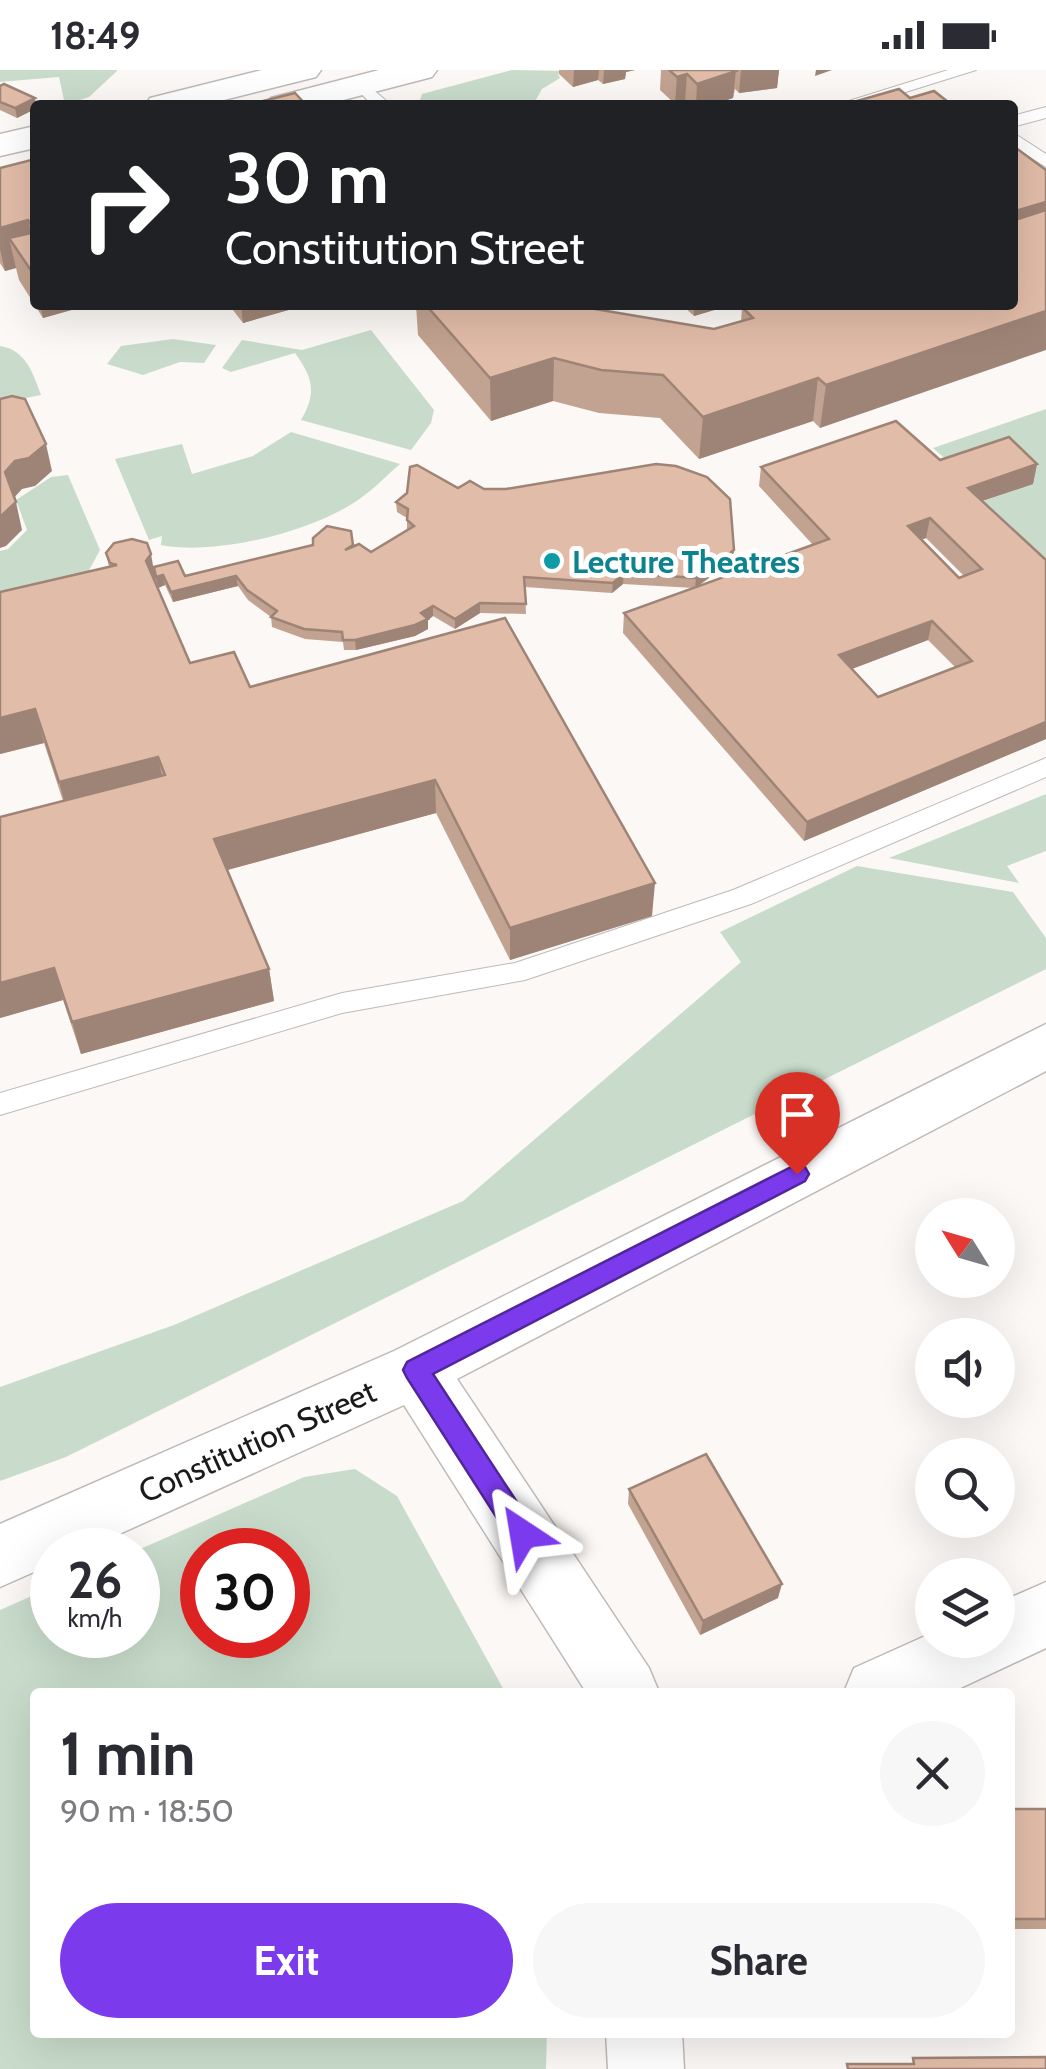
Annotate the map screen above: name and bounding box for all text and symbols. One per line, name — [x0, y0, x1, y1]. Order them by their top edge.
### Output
text: 18:49 — [50, 12, 140, 59]
text: 30 m — [225, 135, 389, 221]
icon: right — [60, 140, 190, 270]
text: Constitution Street — [225, 221, 584, 275]
place label: Lecture Theatres — [572, 542, 800, 581]
marker: Lecture Theatres — [541, 550, 563, 572]
pin — [755, 1072, 840, 1175]
icon: arrive — [770, 1087, 825, 1142]
north arrow — [915, 1198, 1015, 1298]
map controls — [915, 1198, 1015, 1658]
button: sound — [915, 1318, 1015, 1418]
street label: Constitution Street — [132, 1371, 382, 1511]
button: search — [915, 1438, 1015, 1538]
position arrow — [471, 1482, 575, 1586]
speed limit sign: 30 — [180, 1528, 310, 1658]
text: 26 — [68, 1550, 122, 1611]
button: layers — [915, 1558, 1015, 1658]
text: km/h — [68, 1603, 122, 1633]
text: 1 min — [60, 1717, 195, 1790]
button: close — [880, 1721, 985, 1826]
text: 90 m · 18:50 — [60, 1791, 234, 1830]
button: Exit — [60, 1903, 513, 2018]
button: Share — [533, 1903, 985, 2018]

